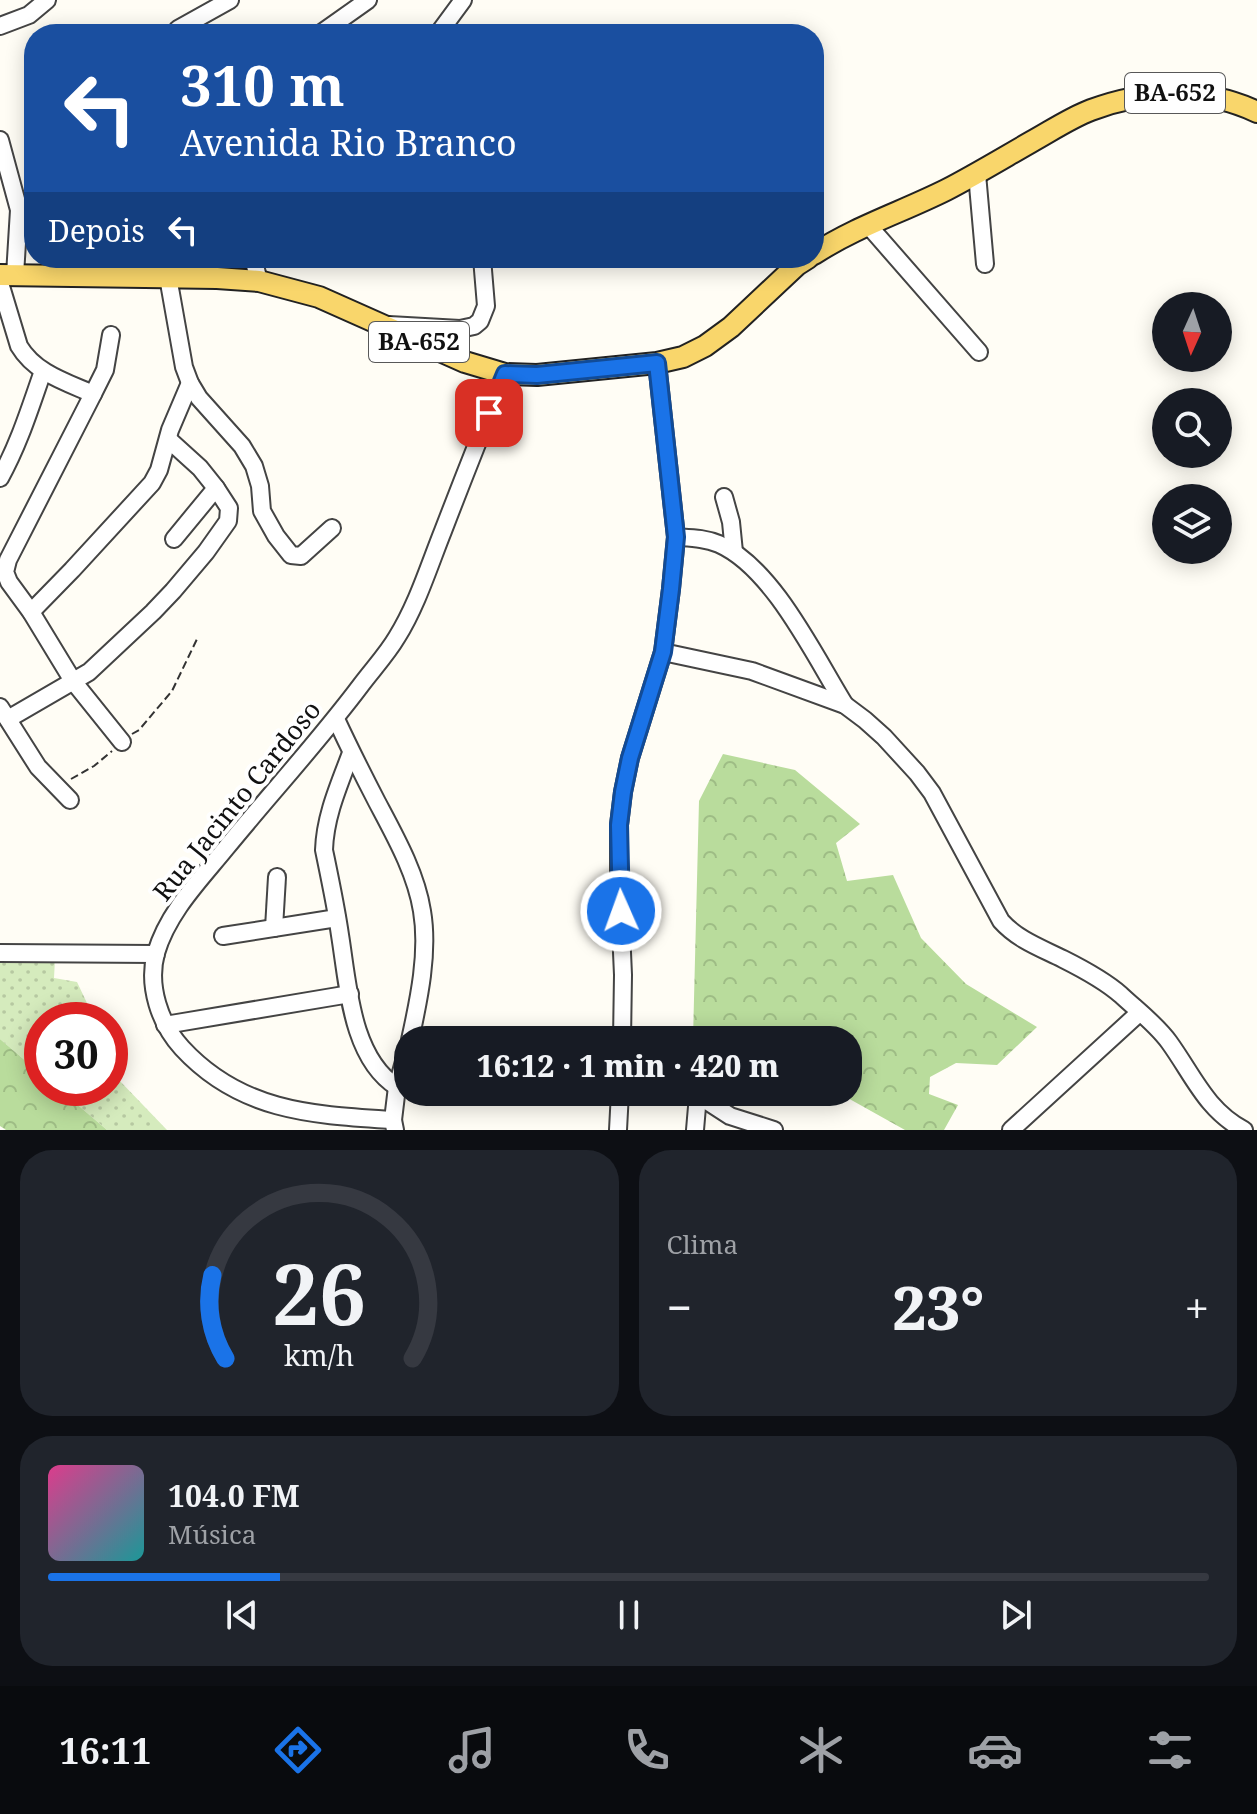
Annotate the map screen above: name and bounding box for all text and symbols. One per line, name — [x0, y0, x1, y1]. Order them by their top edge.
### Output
text: 310 m — [180, 46, 345, 122]
icon: left — [48, 56, 152, 160]
road number: BA-652 — [1125, 73, 1225, 113]
text: Avenida Rio Branco — [180, 118, 517, 167]
icon: left — [161, 208, 205, 252]
text: Depois — [48, 210, 145, 251]
north arrow — [1152, 292, 1232, 372]
map controls — [1152, 292, 1232, 564]
road number: BA-652 — [369, 322, 469, 362]
pin — [455, 379, 523, 447]
button: search — [1152, 388, 1232, 468]
icon: arrive — [467, 391, 511, 435]
button: layers — [1152, 484, 1232, 564]
street label: Rua Jacinto Cardoso — [144, 693, 328, 908]
position arrow — [579, 869, 663, 953]
speed limit sign: 30 — [24, 1002, 128, 1106]
text: 16:12 · 1 min · 420 m — [477, 1045, 779, 1086]
text: Clima — [667, 1226, 738, 1262]
text: 26 — [272, 1236, 366, 1349]
text: 23° — [892, 1266, 984, 1348]
text: − — [667, 1277, 692, 1337]
text: + — [1184, 1277, 1209, 1337]
text: km/h — [284, 1335, 354, 1374]
text: 104.0 FM — [168, 1475, 300, 1516]
text: Música — [168, 1516, 256, 1552]
icon: previous — [220, 1593, 264, 1637]
icon: pause — [607, 1593, 651, 1637]
icon: next — [994, 1593, 1038, 1637]
icon: directions — [270, 1722, 326, 1778]
icon: music — [444, 1722, 500, 1778]
icon: phone — [619, 1722, 675, 1778]
icon: climate — [793, 1722, 849, 1778]
icon: car — [967, 1722, 1023, 1778]
icon: filters — [1142, 1722, 1198, 1778]
text: 16:11 — [59, 1726, 152, 1775]

